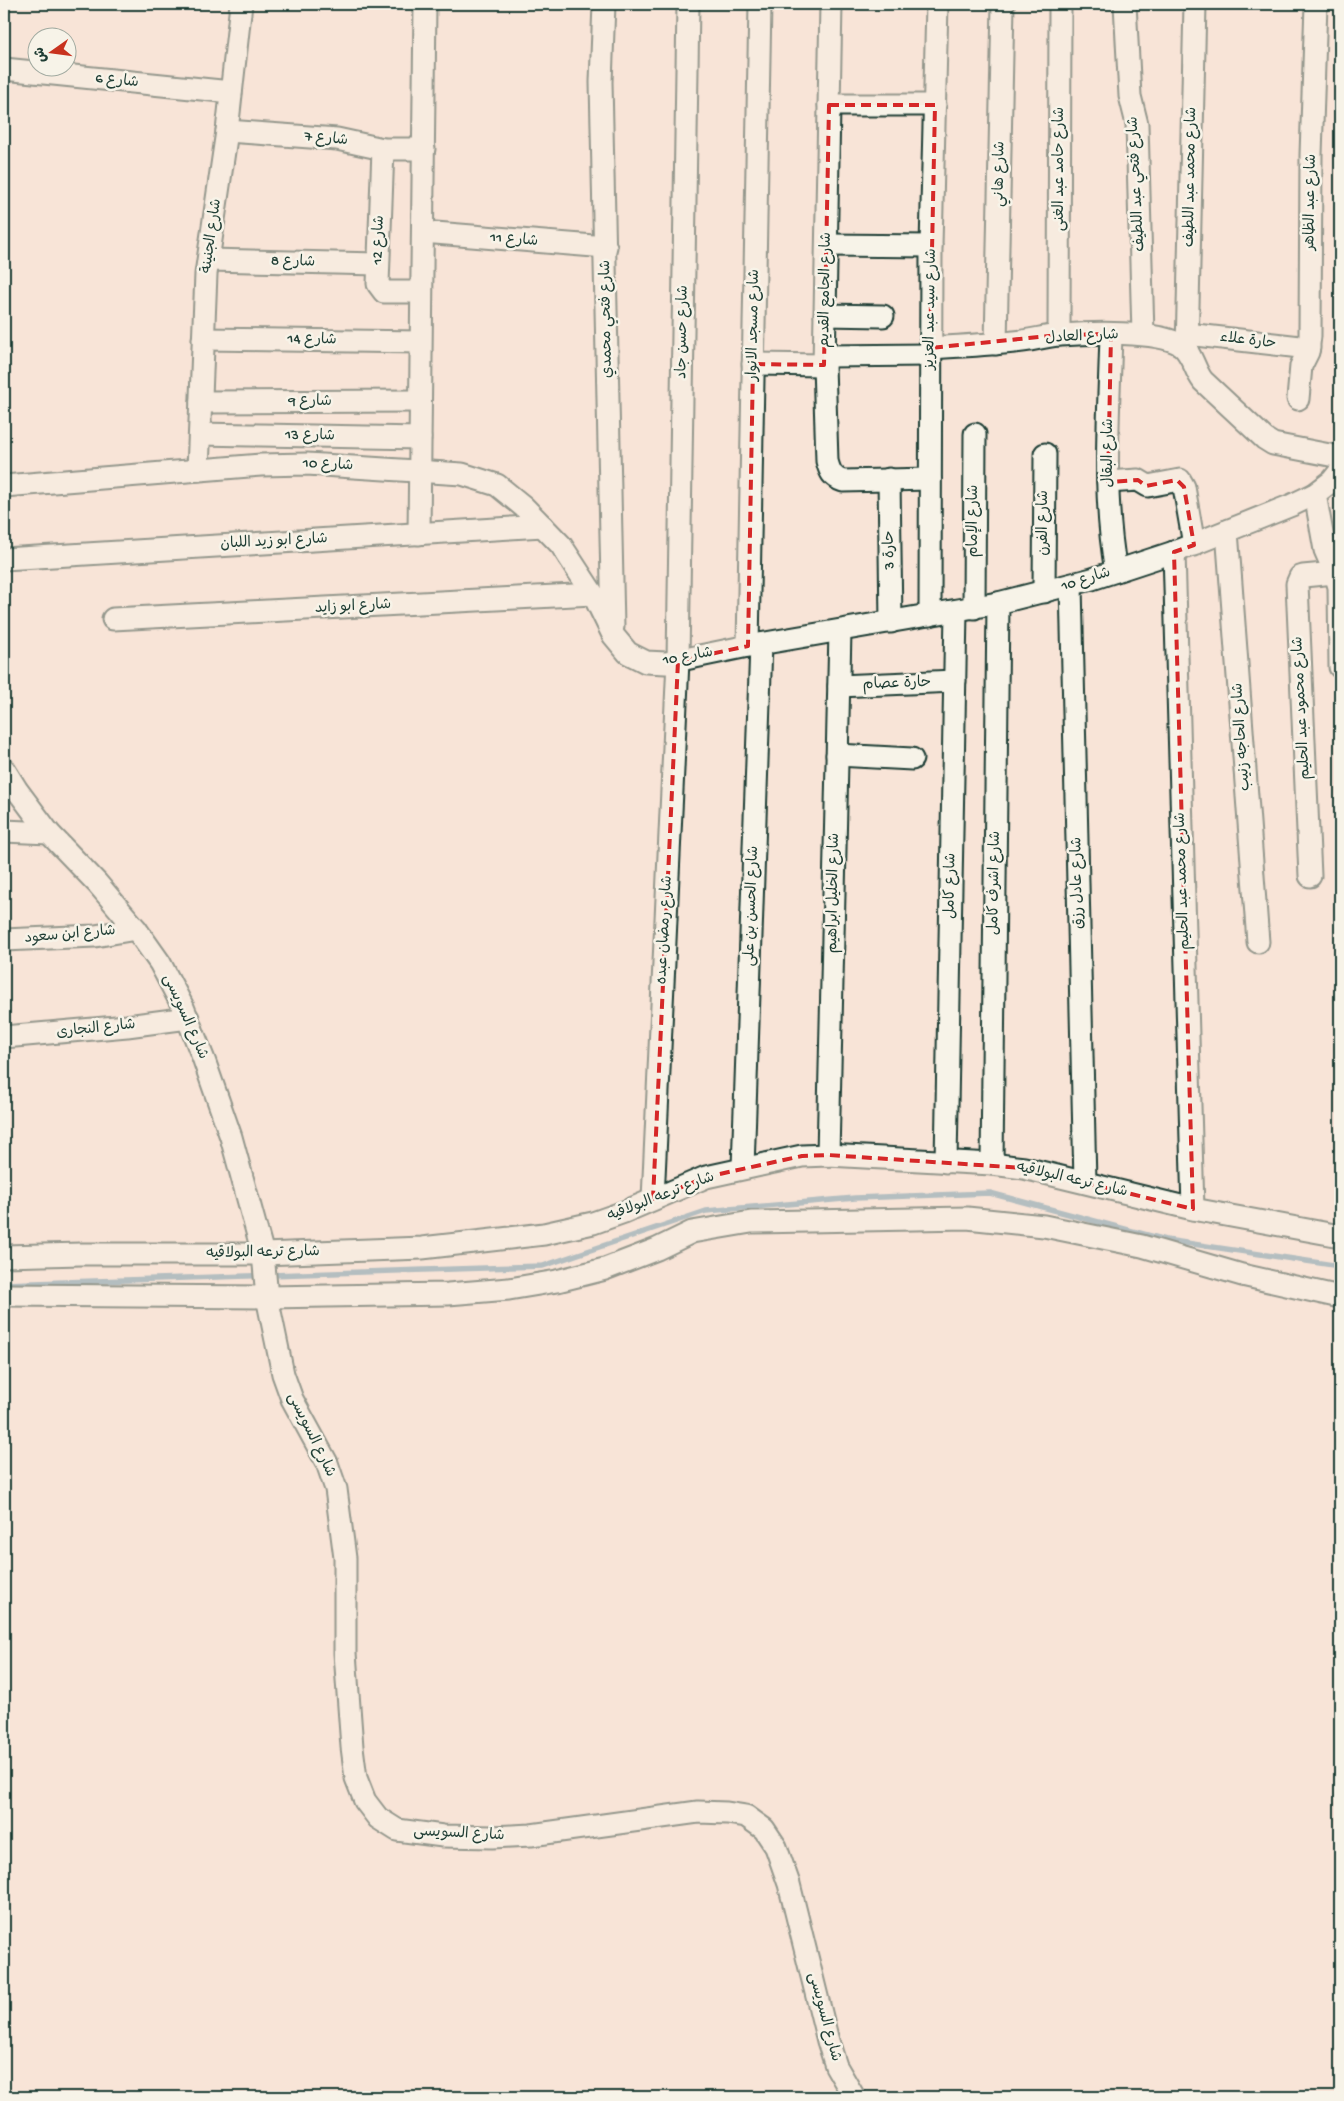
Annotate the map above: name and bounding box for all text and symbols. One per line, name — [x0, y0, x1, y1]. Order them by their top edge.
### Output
north arrow — [28, 28, 78, 78]
text: ش — [32, 45, 52, 64]
street label: شارع 6 — [94, 70, 140, 92]
street label: شارع حامد عبد الغنى — [1051, 107, 1069, 231]
street label: شارع محمد عبد اللطيف — [1181, 107, 1201, 247]
street label: شارع فتحي عبد اللطيف — [1124, 116, 1152, 252]
street label: شارع 7 — [302, 128, 349, 150]
street label: شارع هاني — [990, 141, 1012, 207]
street label: شارع عبد الظاهر — [1301, 154, 1321, 252]
street label: شارع الجنينة — [198, 197, 226, 275]
street label: شارع 12 — [369, 215, 389, 266]
street label: شارع 11 — [488, 229, 539, 251]
street label: شارع الجامع القديم — [816, 232, 836, 348]
street label: شارع سيد عبد العزيز — [921, 248, 941, 372]
street label: شارع 8 — [271, 252, 315, 272]
street label: شارع فتحي محمدي — [597, 260, 619, 378]
street label: شارع مسجد الانوار — [744, 269, 764, 382]
street label: شارع حسن جاد — [673, 285, 693, 379]
street label: شارع العادل — [1045, 326, 1119, 348]
street label: حارة علاء — [1219, 329, 1277, 353]
street label: شارع 14 — [286, 331, 337, 349]
street label: شارع 9 — [287, 393, 332, 411]
street label: شارع البقال — [1100, 418, 1118, 488]
street label: شارع 13 — [284, 427, 335, 445]
street label: شارع 10 — [301, 455, 354, 475]
street label: شارع الإمام — [965, 485, 983, 557]
street label: شارع الفرن — [1035, 490, 1053, 556]
street label: شارع ابو زيد اللبان — [220, 530, 328, 554]
street label: حارة 3 — [881, 530, 899, 571]
street label: شارع 10 — [1058, 564, 1113, 596]
street label: شارع ابو زايد — [314, 596, 392, 618]
street label: شارع محمود عبد الحليم — [1289, 636, 1316, 780]
street label: شارع 10 — [661, 644, 714, 670]
street label: حارة عصام — [862, 674, 932, 694]
street label: شارع الحاجه زنيب — [1229, 682, 1255, 792]
street label: شارع محمد عبد الحليم — [1172, 812, 1195, 950]
street label: شارع اشرف كامل — [985, 831, 1005, 935]
street label: شارع الخليل ابراهيم — [824, 833, 845, 953]
street label: شارع عادل رزق — [1068, 837, 1088, 929]
street label: شارع الحسن بن على — [741, 845, 763, 967]
street label: شارع كامل — [941, 853, 961, 919]
street label: شارع رمضان عبده — [653, 875, 677, 985]
street label: شارع ابن سعود — [24, 922, 116, 948]
street label: شارع السويسى — [158, 972, 212, 1062]
street label: شارع النجارى — [56, 1016, 136, 1042]
street label: شارع ترعه البولاقيه — [1015, 1158, 1129, 1202]
street label: شارع ترعه البولاقيه — [605, 1168, 717, 1226]
street label: شارع ترعه البولاقيه — [206, 1243, 320, 1263]
street label: شارع السويسى — [283, 1390, 339, 1480]
street label: شارع السويسى — [413, 1823, 505, 1845]
street label: شارع السويسى — [803, 1971, 845, 2063]

